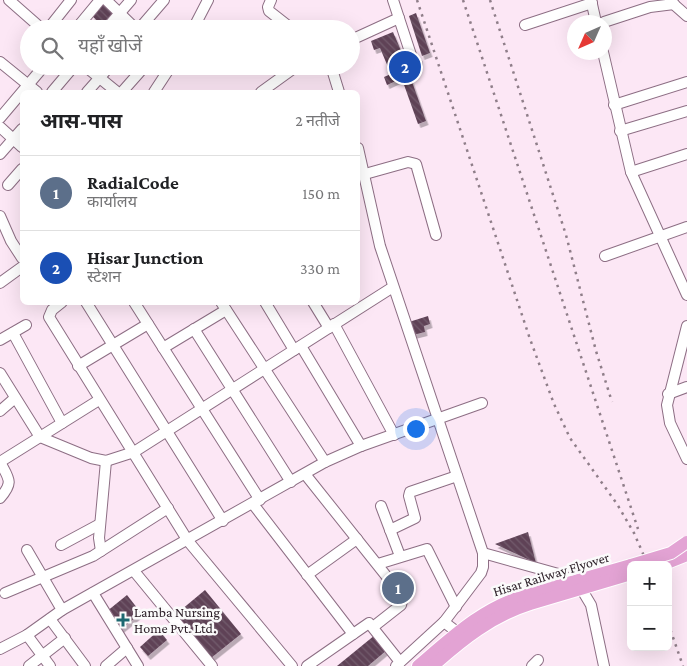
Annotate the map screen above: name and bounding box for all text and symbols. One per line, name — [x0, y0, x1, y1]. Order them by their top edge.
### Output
north arrow — [567, 15, 612, 60]
search box — [20, 20, 360, 75]
icon: search — [38, 34, 66, 62]
text: यहाँ खोजें — [78, 35, 142, 56]
pin: 2 — [389, 48, 421, 86]
text: आस-पास — [40, 109, 122, 133]
text: 2 नतीजे — [295, 112, 340, 129]
text: RadialCode — [87, 172, 179, 193]
text: 1 — [53, 185, 59, 202]
text: 150 m — [302, 185, 340, 202]
text: कार्यालय — [87, 193, 137, 210]
text: Hisar Junction — [87, 247, 203, 268]
text: 2 — [52, 260, 60, 277]
text: 330 m — [300, 260, 340, 277]
text: स्टेशन — [87, 268, 121, 285]
your location — [403, 416, 429, 442]
street label: Hisar Railway Flyover — [491, 549, 611, 599]
map controls — [627, 561, 672, 651]
button: + — [627, 561, 672, 606]
pin: 1 — [382, 569, 414, 607]
place label: Lamba Nursing Home Pvt. Ltd. — [134, 604, 220, 636]
button: − — [627, 606, 672, 651]
marker: Lamba Nursing Home Pvt. Ltd. — [116, 613, 130, 627]

